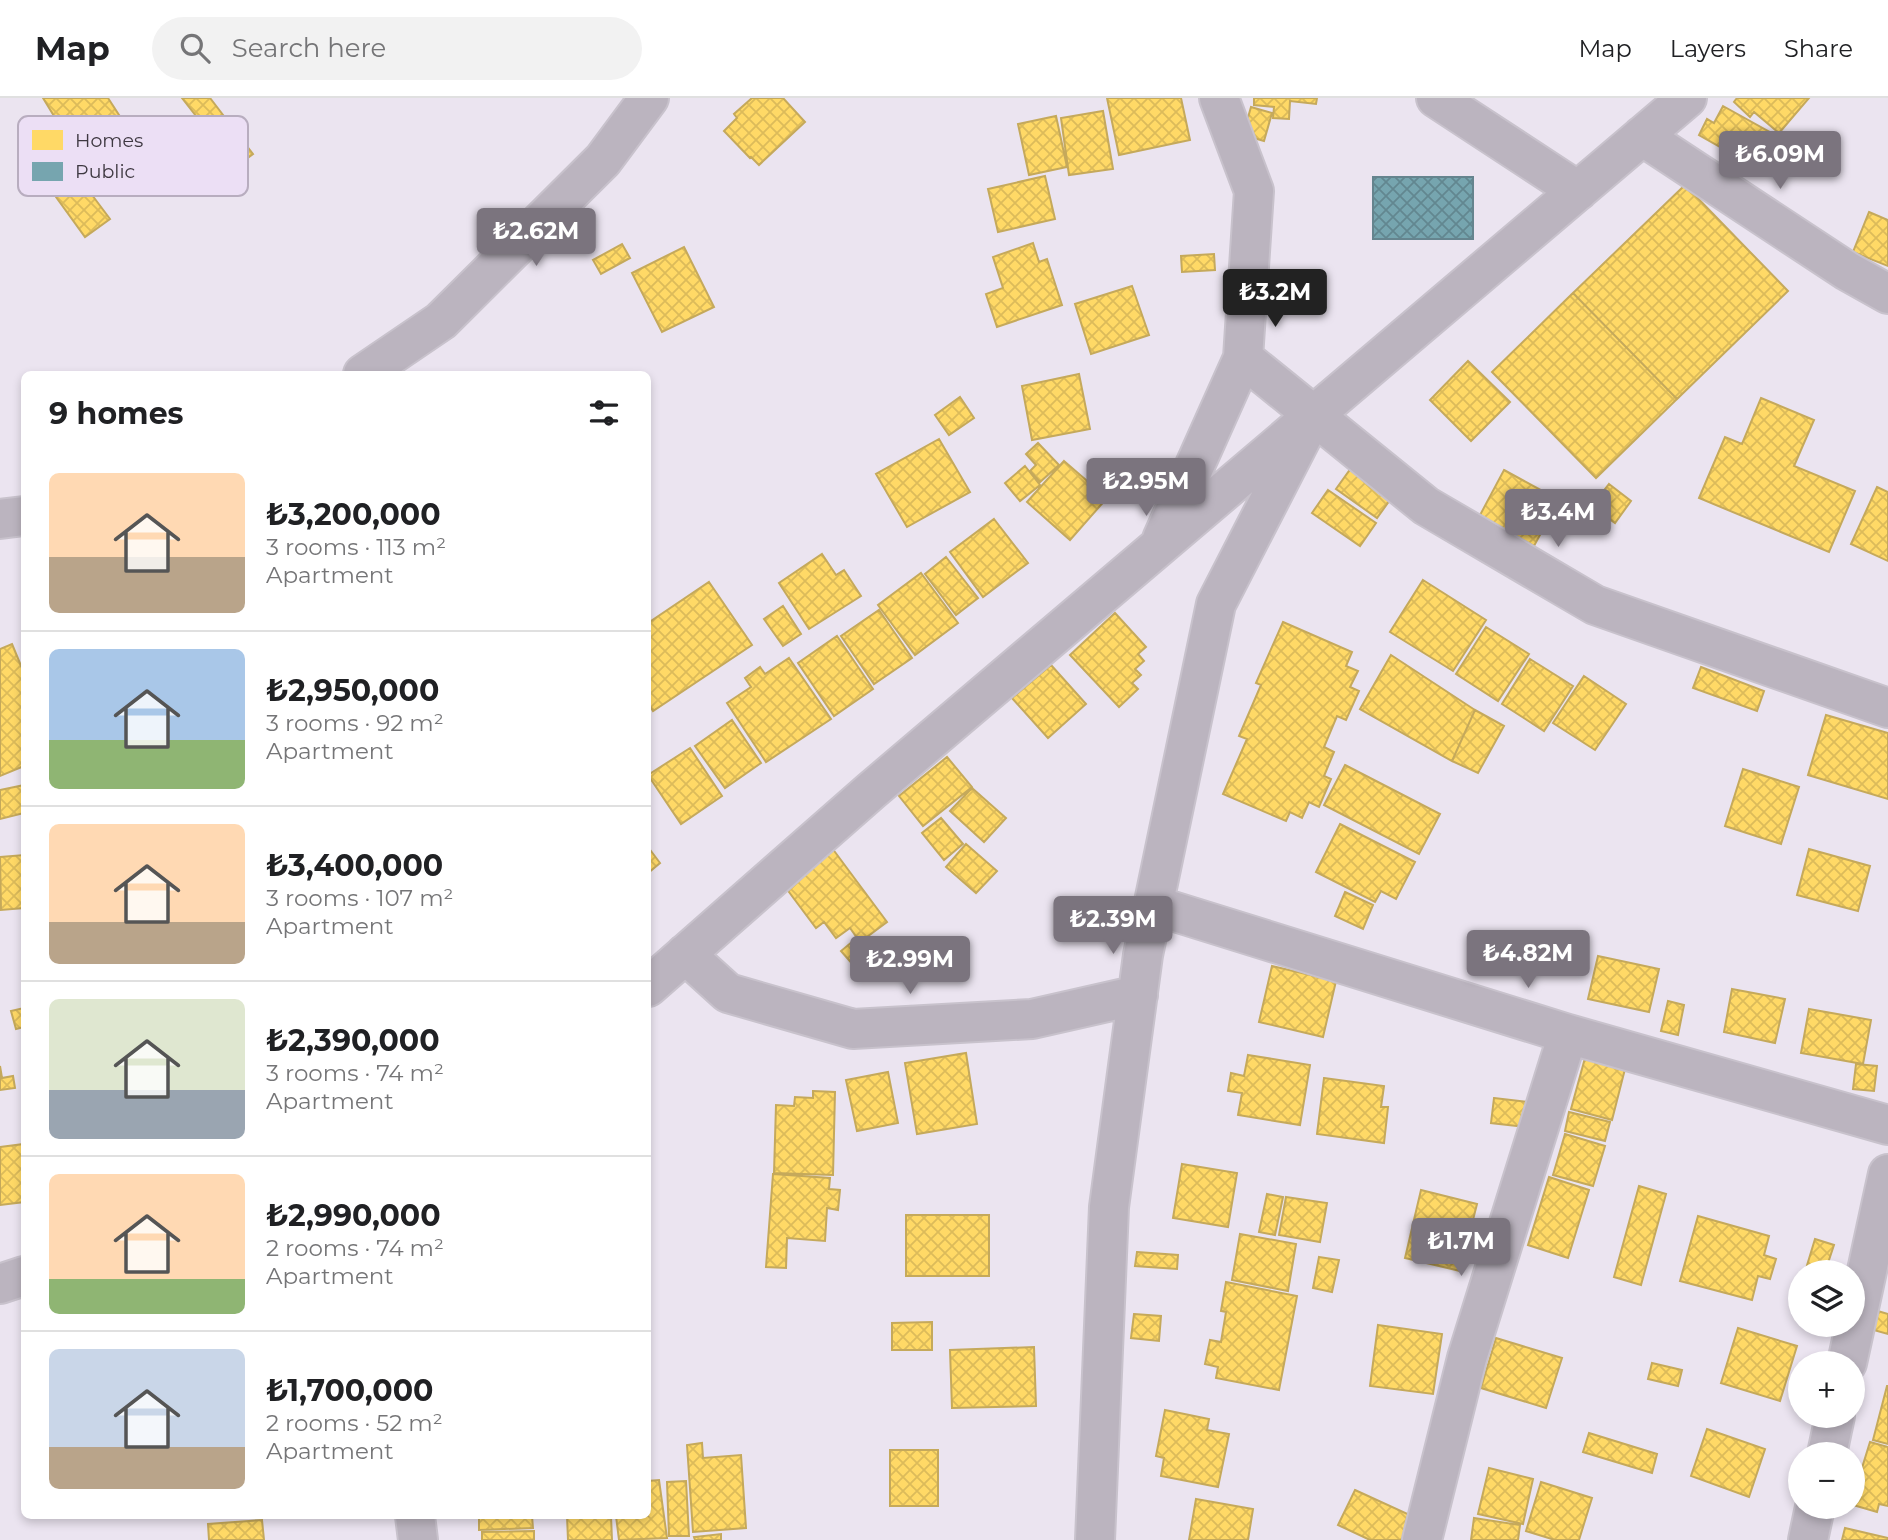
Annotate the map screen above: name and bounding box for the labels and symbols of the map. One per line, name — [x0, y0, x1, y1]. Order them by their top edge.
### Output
legend — [18, 116, 248, 196]
text: Homes — [75, 129, 143, 152]
pin: ₺6.09M — [1723, 132, 1837, 191]
text: Public — [75, 160, 135, 183]
pin: ₺2.62M — [479, 208, 593, 268]
pin: ₺3.2M — [1226, 270, 1324, 329]
pin: ₺2.95M — [1089, 458, 1203, 518]
pin: ₺3.4M — [1509, 490, 1607, 549]
pin: ₺2.39M — [1056, 896, 1170, 956]
pin: ₺4.82M — [1471, 930, 1585, 990]
pin: ₺2.99M — [853, 936, 967, 996]
pin: ₺1.7M — [1412, 1218, 1510, 1278]

